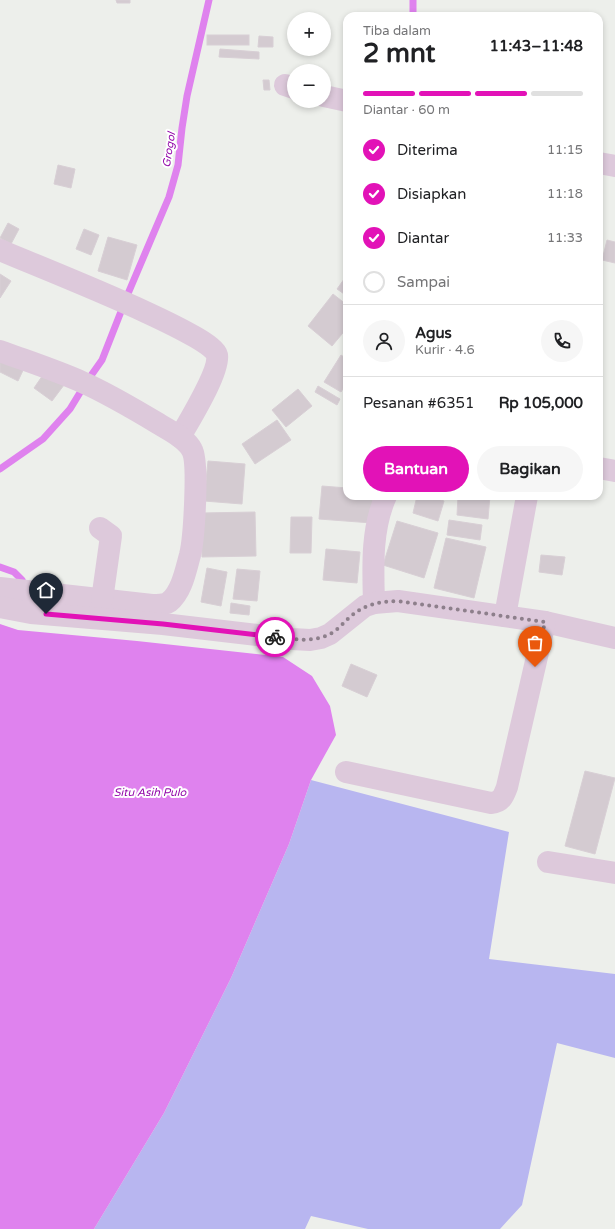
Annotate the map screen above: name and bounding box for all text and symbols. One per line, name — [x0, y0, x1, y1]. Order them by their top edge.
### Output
map controls — [287, 12, 331, 108]
button: + — [287, 12, 331, 56]
text: Tiba dalam — [363, 23, 431, 39]
text: 11:43–11:48 — [490, 37, 583, 55]
text: 2 mnt — [363, 38, 435, 69]
button: − — [287, 64, 331, 108]
text: Diantar · 60 m — [363, 102, 450, 118]
water label: Grogol — [160, 130, 178, 169]
icon: check — [363, 139, 385, 161]
text: Diterima — [397, 141, 458, 159]
text: 11:15 — [547, 142, 583, 158]
icon: check — [363, 183, 385, 205]
text: Disiapkan — [397, 185, 466, 203]
text: 11:18 — [547, 186, 583, 202]
icon: check — [363, 227, 385, 249]
text: Diantar — [397, 229, 449, 247]
text: 11:33 — [547, 230, 583, 246]
text: Sampai — [397, 273, 450, 291]
button: person — [363, 320, 405, 362]
button: phone — [541, 320, 583, 362]
text: Agus — [415, 324, 452, 342]
text: Kurir · 4.6 — [415, 342, 475, 358]
text: Pesanan #6351 — [363, 394, 474, 412]
text: Rp 105,000 — [499, 394, 583, 412]
button: Bantuan — [363, 446, 469, 492]
button: Bagikan — [477, 446, 583, 492]
pin — [29, 573, 63, 614]
icon: home — [35, 579, 57, 601]
courier — [255, 617, 295, 657]
icon: bike — [264, 626, 286, 648]
pin — [518, 626, 552, 667]
icon: bag — [524, 632, 546, 654]
water label: Situ Asih Pulo — [114, 786, 188, 799]

